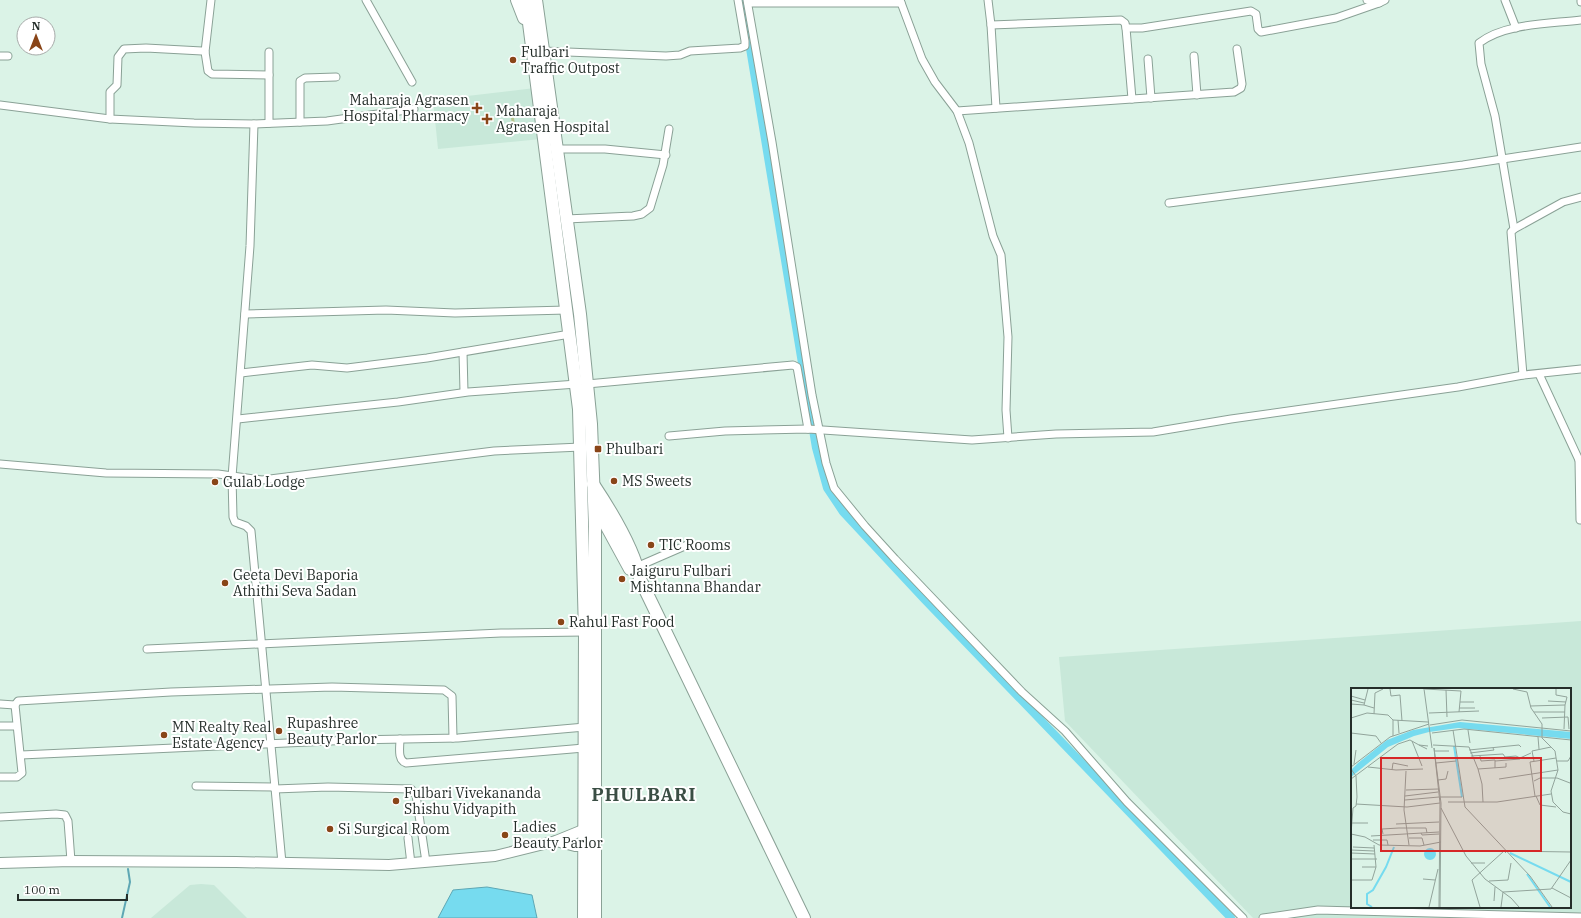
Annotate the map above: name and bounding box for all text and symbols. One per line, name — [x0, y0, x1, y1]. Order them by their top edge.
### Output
north arrow — [16, 16, 56, 56]
text: N — [32, 19, 41, 33]
place label: Fulbari Traffic Outpost — [521, 43, 620, 77]
marker: Fulbari Traffic Outpost — [508, 55, 518, 65]
place label: Maharaja Agrasen Hospital Pharmacy — [343, 91, 470, 125]
place label: Maharaja Agrasen Hospital — [496, 102, 609, 136]
marker: Maharaja Agrasen Hospital Pharmacy — [472, 103, 482, 113]
marker: Maharaja Agrasen Hospital — [481, 113, 493, 125]
place label: Phulbari — [606, 440, 663, 458]
marker: Phulbari — [593, 444, 603, 454]
place label: MS Sweets — [622, 472, 692, 490]
place label: Gulab Lodge — [223, 473, 305, 491]
marker: MS Sweets — [609, 476, 619, 486]
marker: Gulab Lodge — [210, 477, 220, 487]
place label: TIC Rooms — [659, 536, 731, 554]
marker: TIC Rooms — [646, 540, 656, 550]
place label: Jaiguru Fulbari Mishtanna Bhandar — [630, 562, 761, 596]
place label: Geeta Devi Baporia Athithi Seva Sadan — [233, 566, 359, 600]
marker: Jaiguru Fulbari Mishtanna Bhandar — [617, 574, 627, 584]
marker: Geeta Devi Baporia Athithi Seva Sadan — [220, 578, 230, 588]
place label: Rahul Fast Food — [569, 613, 675, 631]
marker: Rahul Fast Food — [556, 617, 566, 627]
inset map — [1351, 688, 1571, 908]
place label: Rupashree Beauty Parlor — [287, 714, 377, 748]
place label: MN Realty Real Estate Agency — [172, 718, 271, 752]
marker: Rupashree Beauty Parlor — [274, 726, 284, 736]
marker: MN Realty Real Estate Agency — [159, 730, 169, 740]
district label: PHULBARI — [591, 783, 697, 806]
place label: Fulbari Vivekananda Shishu Vidyapith — [404, 784, 541, 818]
marker: Fulbari Vivekananda Shishu Vidyapith — [391, 796, 401, 806]
place label: Ladies Beauty Parlor — [513, 818, 603, 852]
place label: Si Surgical Room — [338, 820, 450, 838]
marker: Si Surgical Room — [325, 824, 335, 834]
marker: Ladies Beauty Parlor — [500, 830, 510, 840]
scale bar — [18, 876, 127, 902]
text: 100 m — [24, 882, 60, 897]

